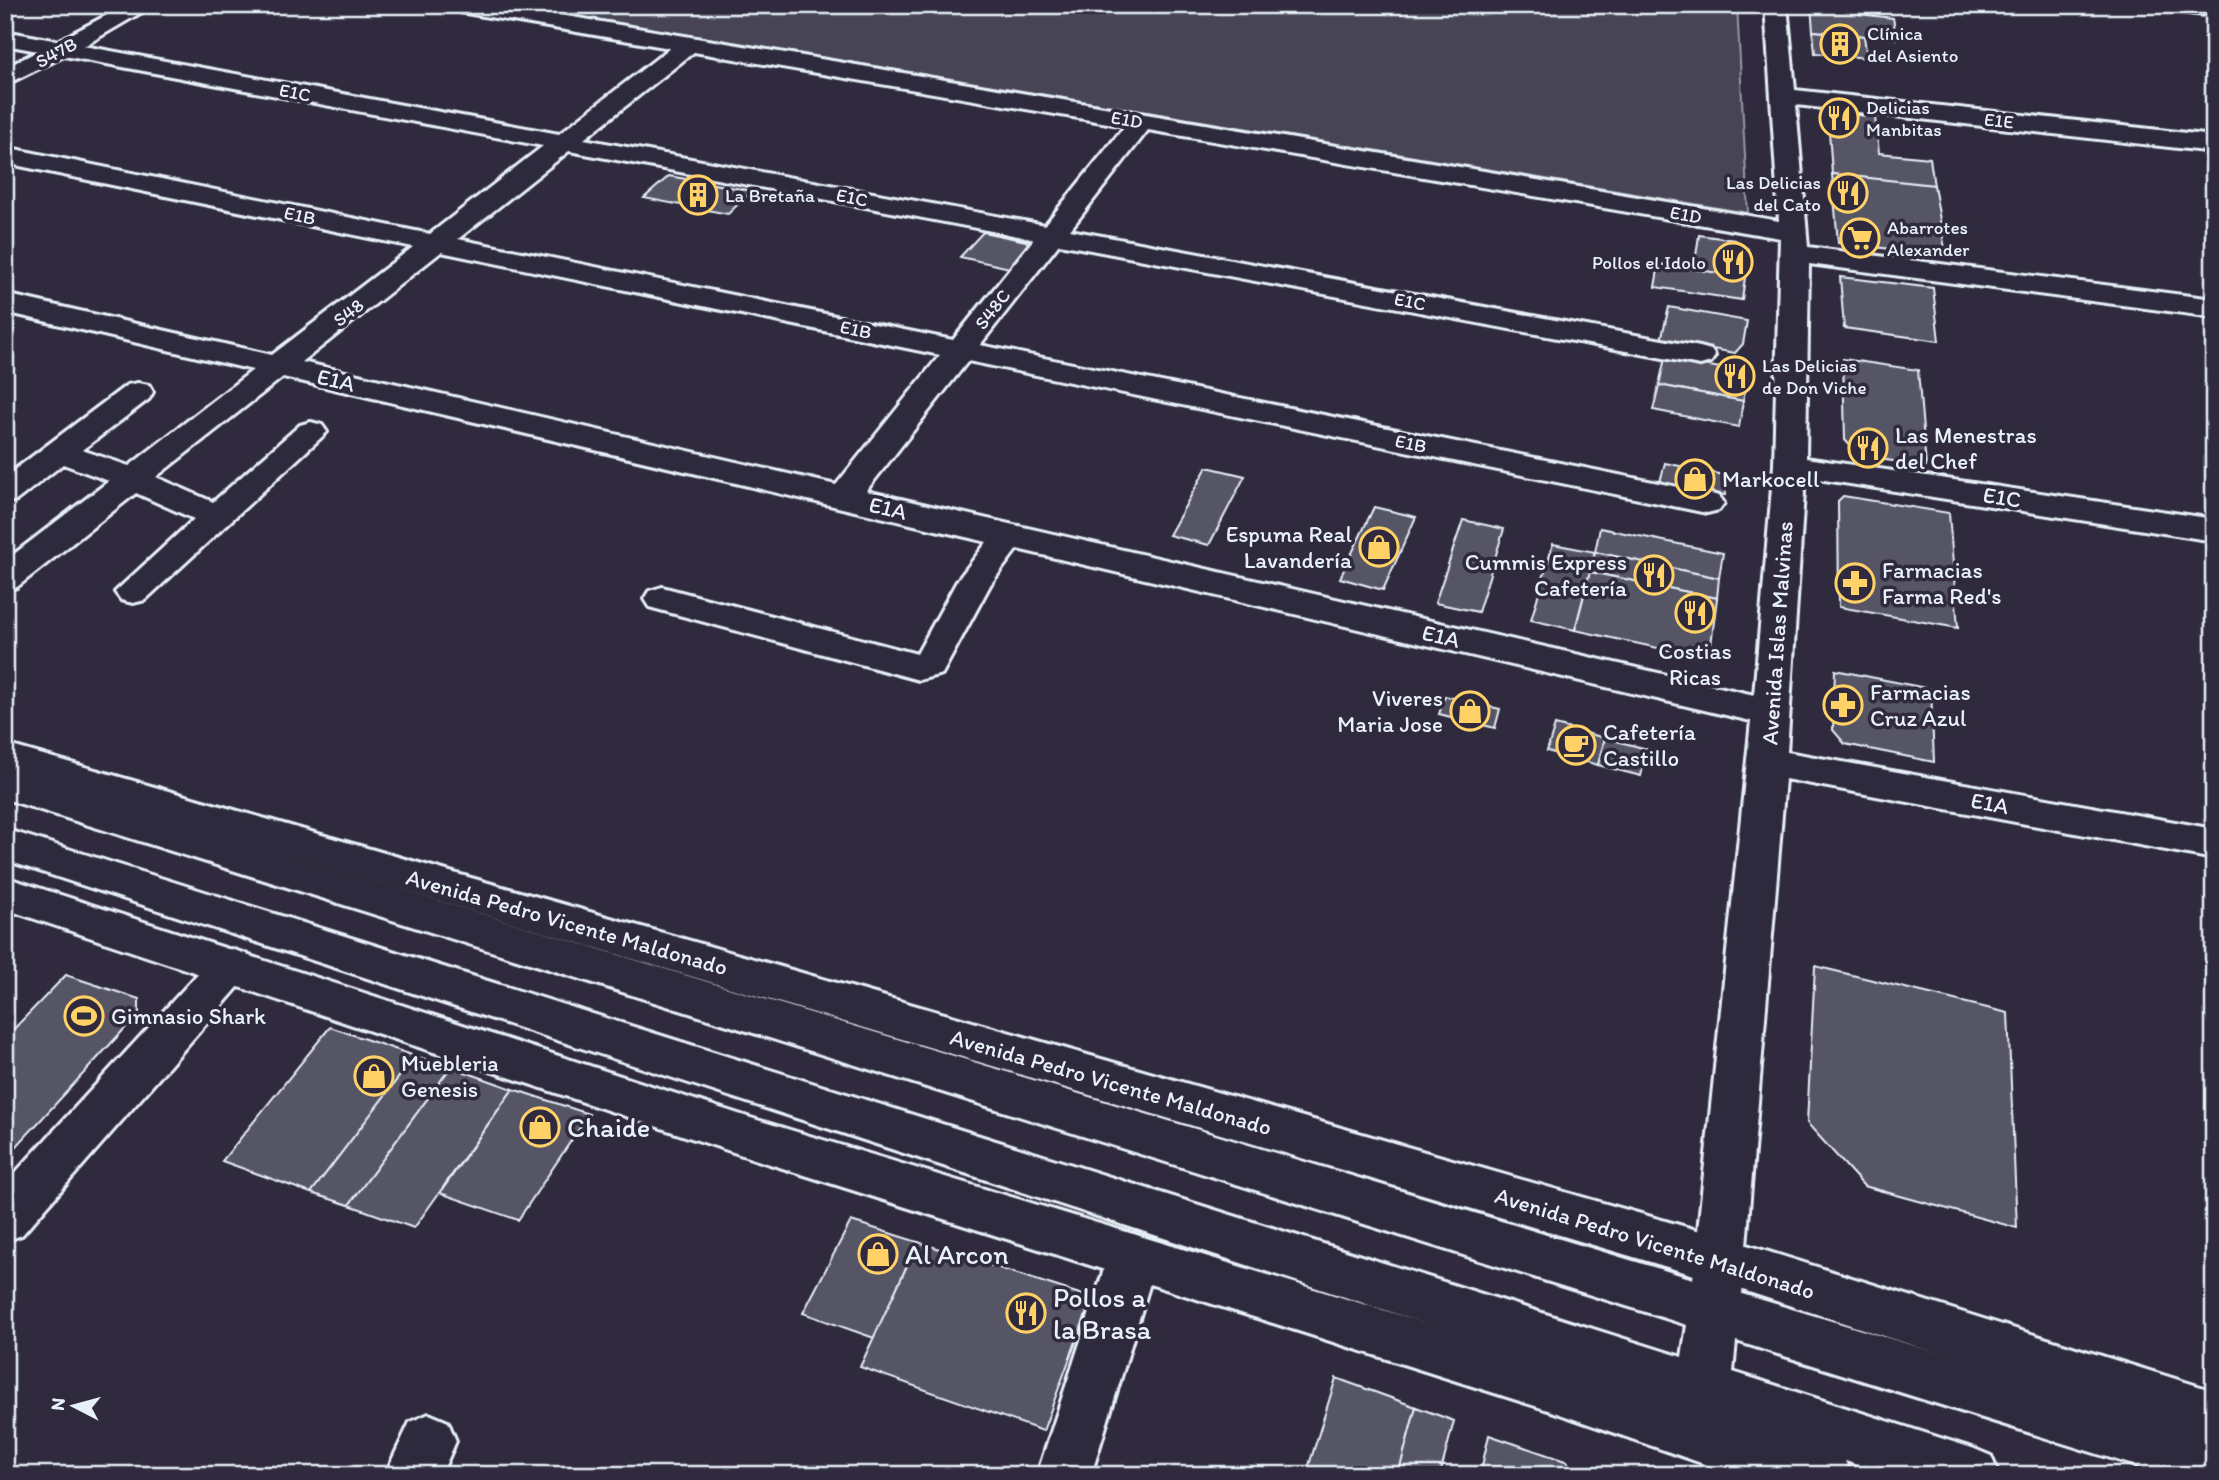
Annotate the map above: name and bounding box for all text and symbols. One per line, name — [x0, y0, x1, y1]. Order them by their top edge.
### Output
place label: Clínica del Asiento — [1867, 22, 1958, 67]
building icon: Clínica del Asiento — [1819, 23, 1861, 65]
street label: S47B — [32, 32, 81, 73]
street label: E1C — [277, 78, 313, 107]
place label: Delicias Manbitas — [1866, 96, 1942, 141]
restaurant icon: Delicias Manbitas — [1818, 97, 1860, 139]
street label: E1D — [1109, 105, 1145, 134]
street label: E1E — [1983, 107, 2015, 134]
place label: Las Delicias del Cato — [1726, 171, 1821, 216]
restaurant icon: Las Delicias del Cato — [1827, 172, 1869, 214]
building icon: La Bretaña — [677, 174, 719, 216]
street label: E1C — [834, 183, 870, 212]
place label: La Bretaña — [725, 184, 815, 207]
street label: E1D — [1668, 200, 1704, 229]
street label: E1B — [282, 201, 318, 230]
place label: Abarrotes Alexander — [1887, 216, 1970, 261]
supermarket icon: Abarrotes Alexander — [1839, 217, 1881, 259]
restaurant icon: Pollos el Idolo — [1712, 241, 1754, 283]
place label: Pollos el Idolo — [1592, 251, 1706, 274]
street label: S48C — [970, 285, 1015, 334]
street label: E1C — [1392, 287, 1428, 316]
street label: S48 — [328, 293, 368, 331]
street label: E1B — [838, 315, 874, 344]
place label: Las Delicias de Don Viche — [1762, 354, 1867, 399]
restaurant icon: Las Delicias de Don Viche — [1714, 355, 1756, 397]
street label: E1A — [314, 362, 358, 398]
place label: Las Menestras del Chef — [1895, 421, 2037, 475]
restaurant icon: Las Menestras del Chef — [1847, 427, 1889, 469]
street label: E1B — [1393, 429, 1429, 458]
shop icon: Markocell — [1674, 458, 1716, 500]
place label: Markocell — [1722, 465, 1820, 493]
street label: E1C — [1981, 480, 2023, 514]
street label: E1A — [866, 490, 910, 526]
place label: Espuma Real Lavandería — [1226, 520, 1352, 574]
street label: Avenida Islas Malvinas — [1755, 520, 1799, 746]
shop icon: Espuma Real Lavandería — [1358, 526, 1400, 568]
place label: Cummis Express Cafetería — [1465, 548, 1627, 602]
restaurant icon: Cummis Express Cafetería — [1633, 554, 1675, 596]
place label: Farmacias Farma Red's — [1882, 556, 2002, 610]
pharmacy icon: Farmacias Farma Red's — [1834, 562, 1876, 604]
restaurant icon: Costias Ricas — [1674, 592, 1716, 634]
street label: E1A — [1419, 618, 1463, 654]
place label: Costias Ricas — [1658, 637, 1732, 691]
place label: Farmacias Cruz Azul — [1870, 678, 1971, 732]
place label: Viveres Maria Jose — [1337, 684, 1443, 738]
pharmacy icon: Farmacias Cruz Azul — [1822, 684, 1864, 726]
shop icon: Viveres Maria Jose — [1449, 690, 1491, 732]
place label: Cafetería Castillo — [1603, 718, 1696, 772]
cafe icon: Cafetería Castillo — [1555, 724, 1597, 766]
street label: E1A — [1969, 786, 2011, 820]
street label: Avenida Pedro Vicente Maldonado — [403, 863, 731, 981]
sports icon: Gimnasio Shark — [63, 995, 105, 1037]
place label: Gimnasio Shark — [111, 1002, 266, 1030]
street label: Avenida Pedro Vicente Maldonado — [947, 1023, 1275, 1141]
place label: Muebleria Genesis — [401, 1049, 499, 1103]
shop icon: Muebleria Genesis — [353, 1055, 395, 1097]
shop icon: Chaide — [519, 1106, 561, 1148]
place label: Chaide — [567, 1110, 650, 1144]
street label: Avenida Pedro Vicente Maldonado — [1492, 1181, 1818, 1305]
shop icon: Al Arcon — [857, 1233, 899, 1275]
place label: Al Arcon — [905, 1237, 1009, 1271]
place label: Pollos a la Brasa — [1053, 1280, 1152, 1346]
restaurant icon: Pollos a la Brasa — [1005, 1292, 1047, 1334]
north arrow — [38, 1372, 108, 1442]
text: N — [45, 1397, 70, 1412]

